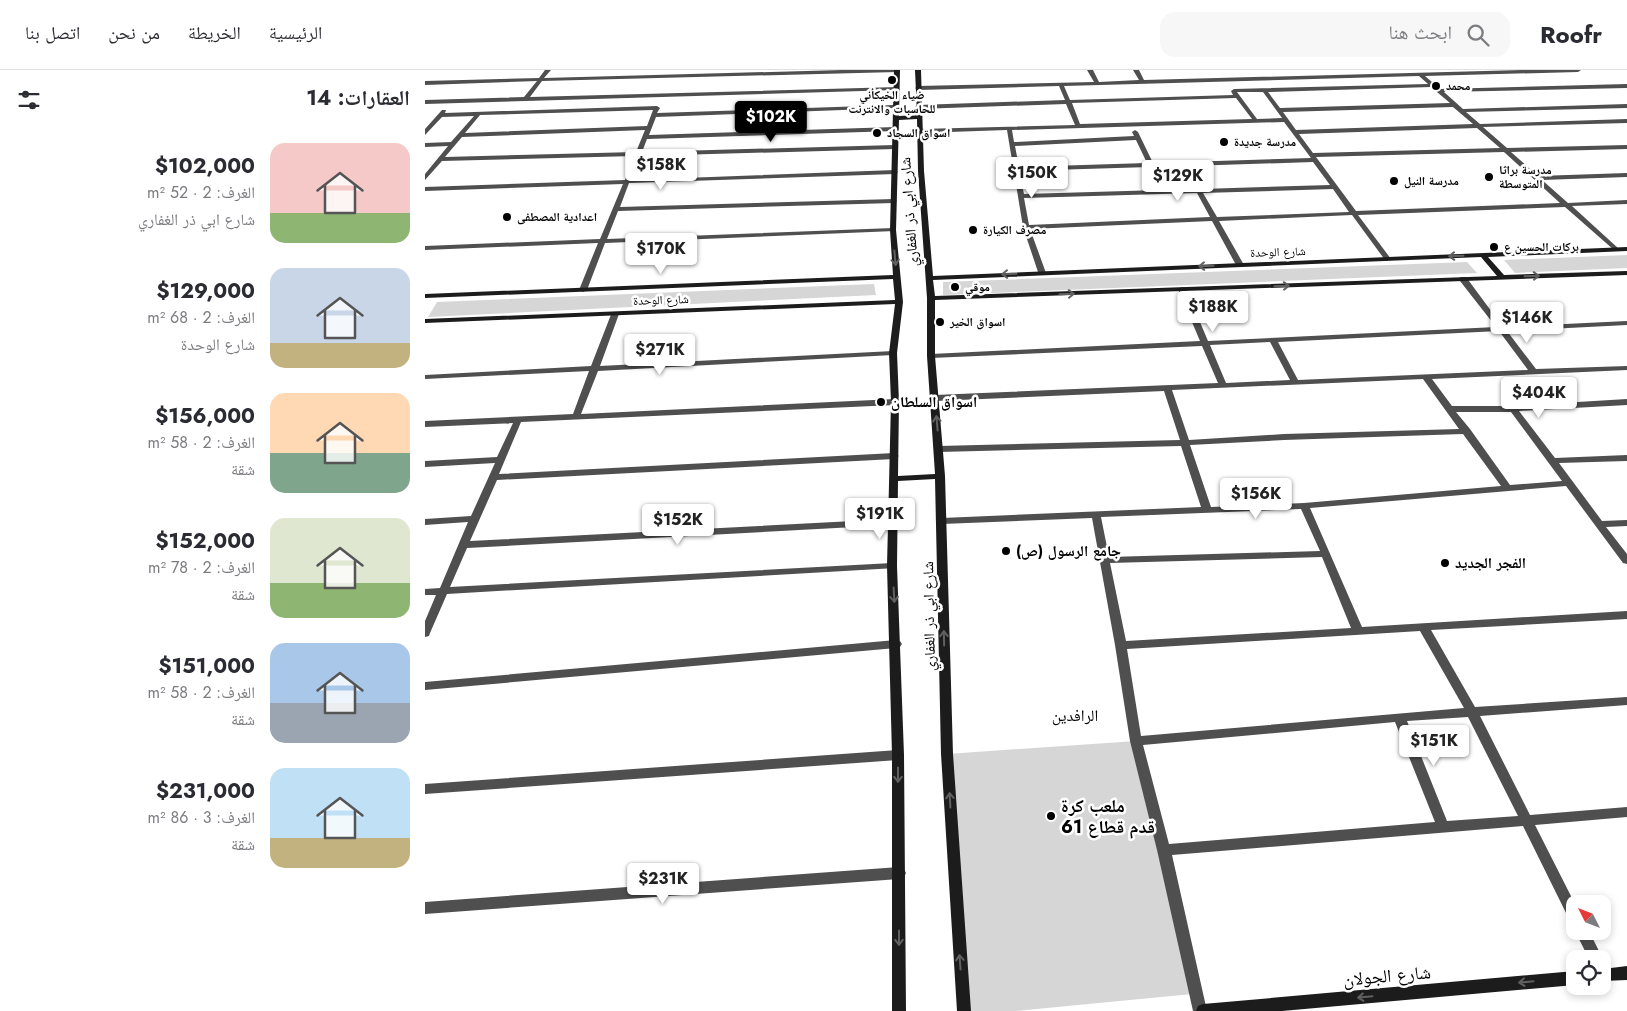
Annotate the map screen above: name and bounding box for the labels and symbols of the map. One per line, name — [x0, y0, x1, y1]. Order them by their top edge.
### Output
marker: ضياء الخيكأني للحاسبات والانترنت — [886, 74, 898, 86]
place label: محمد — [1446, 77, 1471, 95]
marker: محمد — [1430, 80, 1442, 92]
place label: ضياء الخيكأني للحاسبات والانترنت — [849, 86, 935, 118]
pin: $102K — [736, 100, 806, 143]
place label: اسواق السجاد — [887, 124, 950, 142]
marker: اسواق السجاد — [871, 127, 883, 139]
place label: مدرسة جديدة — [1234, 133, 1297, 151]
marker: مدرسة جديدة — [1218, 136, 1230, 148]
pin: $158K — [626, 148, 696, 191]
street label: شارع ابي ذر الغفاري — [894, 156, 925, 267]
pin: $150K — [997, 156, 1067, 199]
pin: $129K — [1143, 160, 1213, 202]
place label: مدرسة براثا المتوسطة — [1499, 161, 1552, 193]
marker: مدرسة براثا المتوسطة — [1483, 171, 1495, 183]
place label: مدرسة النيل — [1404, 172, 1459, 190]
marker: مدرسة النيل — [1388, 175, 1400, 187]
place label: اعدادية المصطفى — [517, 208, 597, 226]
marker: اعدادية المصطفى — [501, 211, 513, 223]
place label: مصرف الكيارة — [983, 221, 1047, 239]
marker: مصرف الكيارة — [967, 224, 979, 236]
pin: $170K — [626, 232, 696, 275]
place label: بركات الحسين ع — [1504, 238, 1579, 256]
marker: بركات الحسين ع — [1488, 241, 1500, 253]
street label: شارع الوحدة — [1250, 242, 1306, 262]
one-way arrow — [890, 250, 900, 266]
one-way arrow — [1448, 251, 1464, 260]
one-way arrow — [1198, 262, 1214, 271]
one-way arrow — [1001, 270, 1017, 279]
one-way arrow — [1523, 272, 1539, 281]
place label: موقي — [965, 278, 990, 297]
marker: موقي — [949, 281, 961, 293]
one-way arrow — [1274, 281, 1290, 290]
one-way arrow — [1059, 289, 1075, 298]
street label: شارع الوحدة — [633, 290, 689, 310]
pin: $188K — [1178, 290, 1248, 333]
pin: $146K — [1492, 302, 1562, 344]
place label: اسواق الخير — [949, 313, 1005, 331]
marker: اسواق الخير — [934, 316, 946, 328]
pin: $271K — [625, 334, 695, 376]
pin: $404K — [1504, 376, 1574, 419]
place label: اسواق السلطان — [891, 391, 977, 413]
marker: اسواق السلطان — [875, 396, 887, 408]
one-way arrow — [932, 415, 942, 431]
pin: $156K — [1221, 478, 1291, 520]
pin: $191K — [845, 498, 915, 540]
pin: $152K — [643, 504, 713, 546]
place label: جامع الرسول (ص) — [1016, 540, 1121, 562]
marker: جامع الرسول (ص) — [1000, 545, 1012, 557]
place label: الفجر الجديد — [1455, 552, 1526, 574]
marker: الفجر الجديد — [1439, 557, 1451, 569]
street label: شارع ابي ذر الغفاري — [917, 561, 942, 671]
one-way arrow — [889, 587, 898, 603]
one-way arrow — [940, 630, 949, 646]
district label: الرافدين — [1052, 704, 1098, 727]
pin: $151K — [1399, 724, 1469, 767]
one-way arrow — [893, 767, 903, 783]
one-way arrow — [945, 793, 954, 809]
place label: ملعب كرة قدم قطاع 61 — [1061, 793, 1155, 840]
marker: ملعب كرة قدم قطاع 61 — [1045, 810, 1057, 822]
pin: $231K — [628, 862, 698, 905]
north arrow — [1566, 895, 1611, 940]
one-way arrow — [894, 930, 904, 946]
one-way arrow — [956, 955, 965, 971]
street label: شارع الجولان — [1342, 959, 1432, 993]
one-way arrow — [1519, 977, 1535, 987]
one-way arrow — [1357, 992, 1373, 1001]

